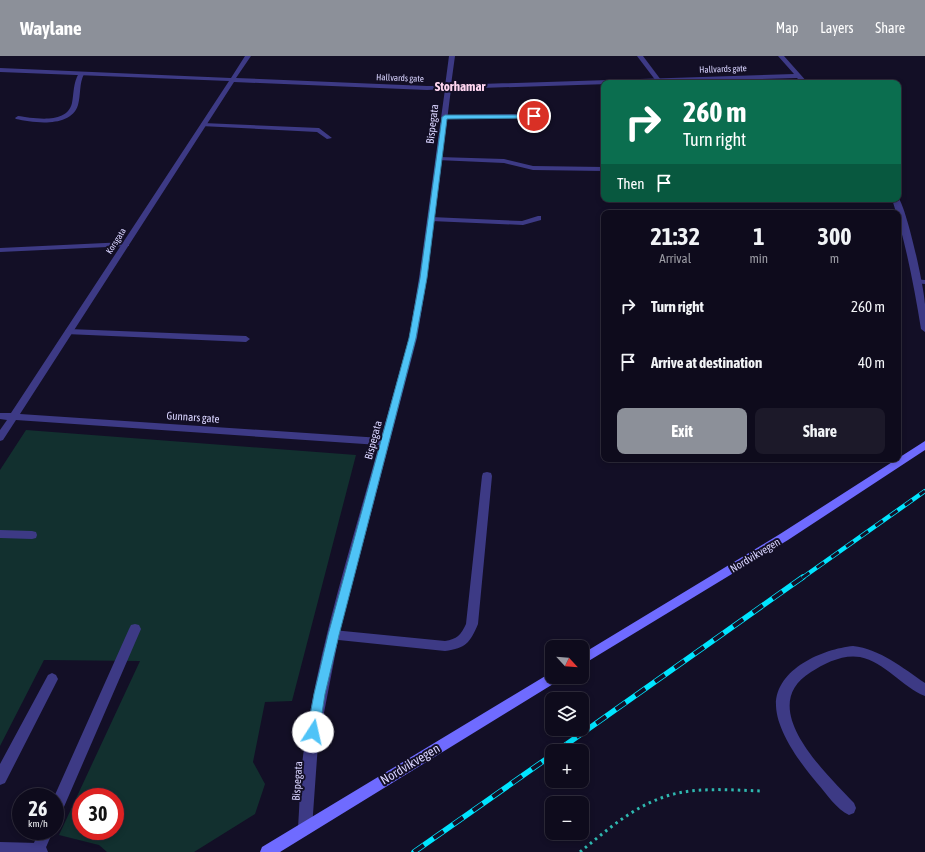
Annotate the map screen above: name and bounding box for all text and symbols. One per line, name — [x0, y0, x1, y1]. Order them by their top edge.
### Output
text: Waylane — [20, 17, 82, 39]
text: Map — [776, 20, 798, 36]
text: Layers — [820, 20, 853, 36]
text: Share — [875, 20, 905, 36]
street label: Hallvards gate — [699, 63, 747, 75]
street label: Hallvards gate — [376, 72, 424, 84]
district label: Storhamar — [435, 79, 486, 94]
icon: right — [617, 96, 669, 148]
text: 260 m — [683, 96, 746, 128]
pin — [517, 99, 551, 133]
street label: Bispegata — [424, 104, 440, 144]
icon: arrive — [523, 105, 545, 127]
text: Turn right — [683, 129, 746, 150]
icon: arrive — [653, 172, 675, 194]
text: Then — [617, 175, 645, 192]
text: 21:32 — [651, 223, 700, 250]
text: 1 — [753, 223, 764, 250]
text: 300 — [818, 223, 851, 250]
street label: Korsgata — [104, 226, 128, 256]
text: Arrival — [659, 251, 691, 266]
text: min — [749, 251, 768, 266]
text: m — [830, 251, 839, 266]
icon: right — [617, 295, 639, 317]
text: Turn right — [651, 298, 704, 315]
text: 260 m — [851, 298, 885, 315]
icon: arrive — [617, 351, 639, 373]
text: Arrive at destination — [651, 354, 762, 371]
text: 40 m — [858, 354, 885, 371]
button: Exit — [617, 408, 747, 454]
button: Share — [755, 408, 885, 454]
street label: Gunnars gate — [166, 409, 220, 425]
street label: Bispegata — [362, 419, 384, 461]
street label: Nordvikvegen — [728, 535, 782, 575]
north arrow — [545, 640, 589, 684]
map controls — [545, 640, 589, 840]
button: layers — [545, 692, 589, 736]
position arrow — [292, 711, 334, 753]
street label: Nordvikvegen — [378, 740, 442, 788]
button: + — [545, 744, 589, 788]
street label: Bispegata — [290, 761, 304, 801]
speed limit sign: 30 — [72, 788, 124, 840]
button: − — [545, 796, 589, 840]
text: 26 — [29, 797, 47, 820]
text: km/h — [28, 818, 48, 829]

